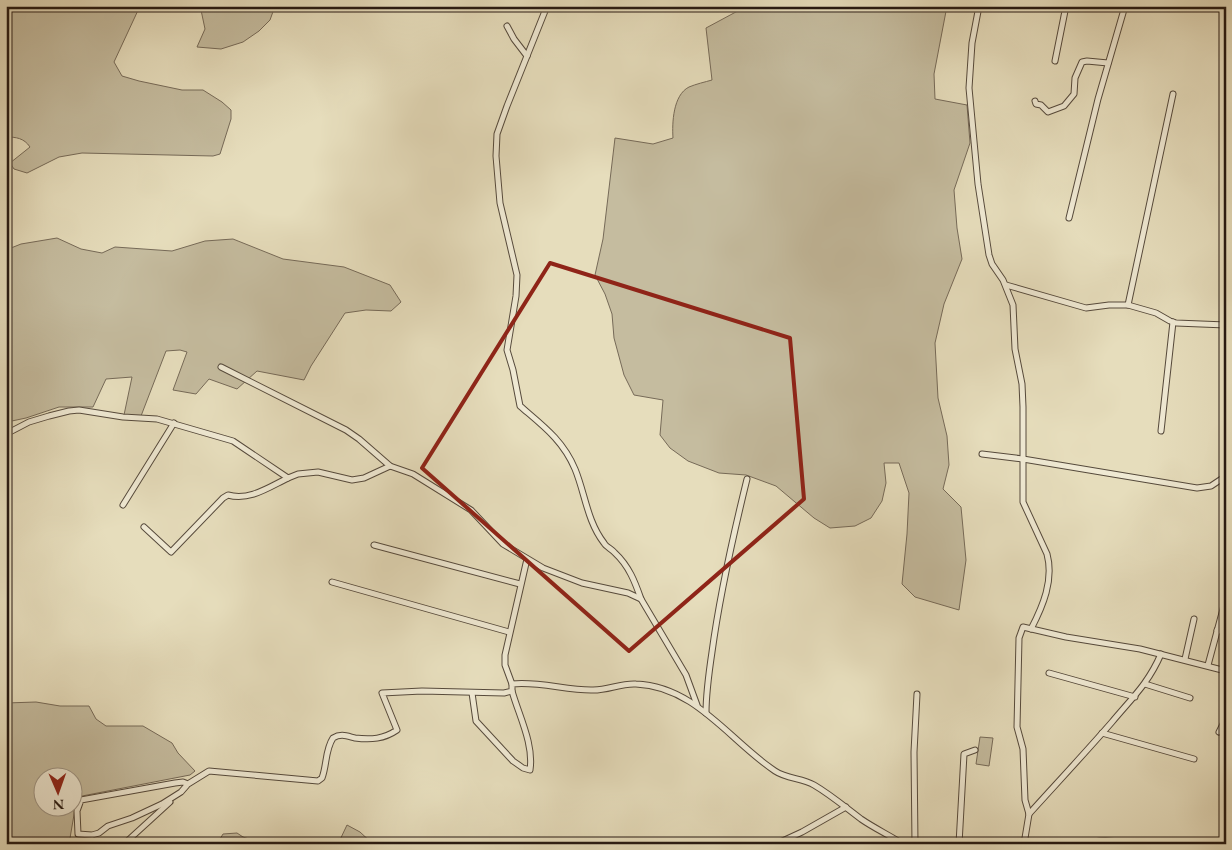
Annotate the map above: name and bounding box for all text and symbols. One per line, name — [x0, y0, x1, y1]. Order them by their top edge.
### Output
north arrow — [32, 768, 82, 818]
text: N — [52, 796, 64, 814]

